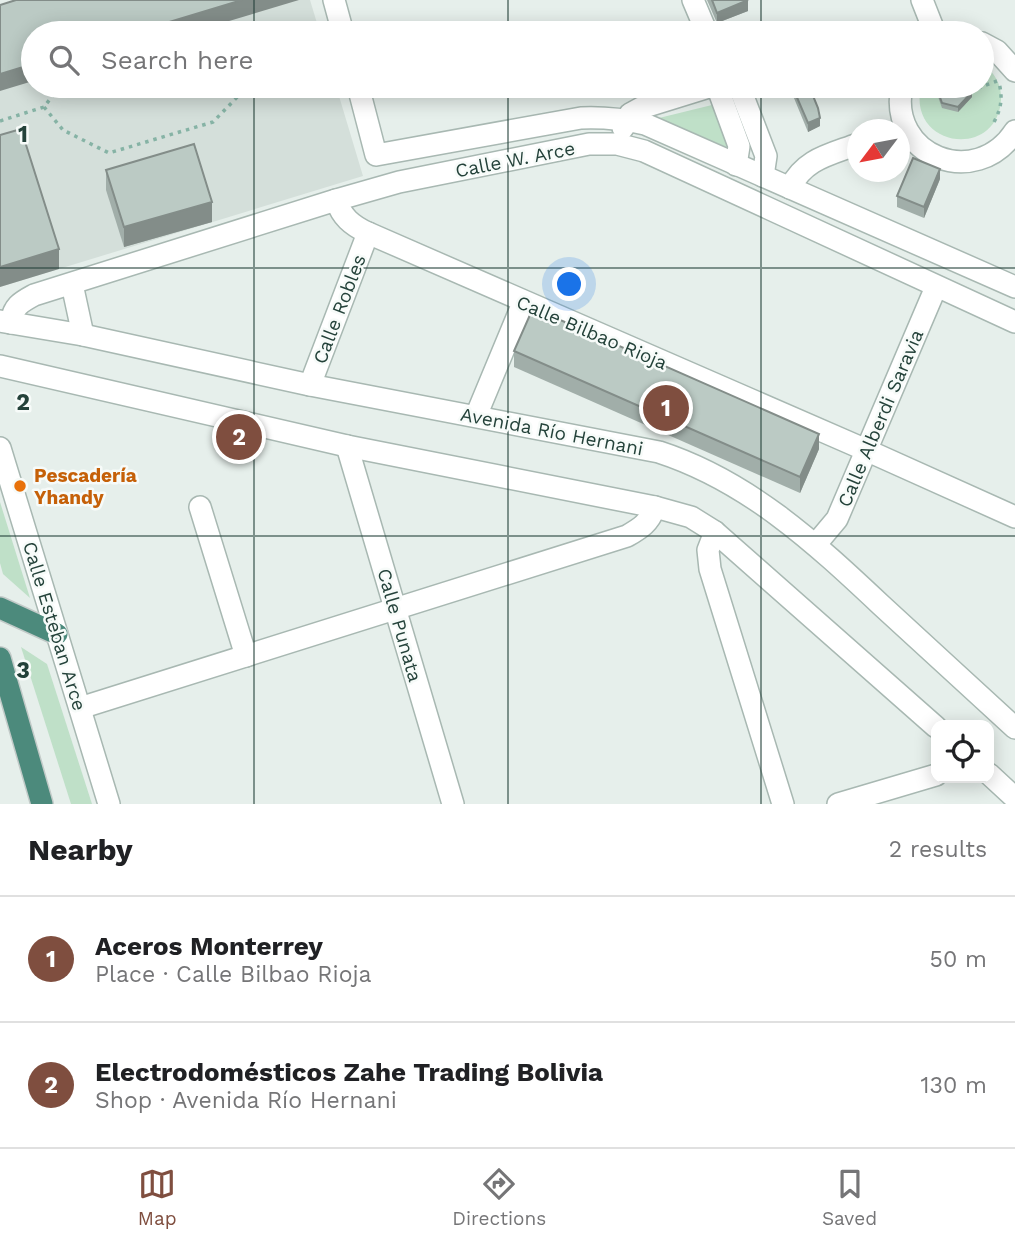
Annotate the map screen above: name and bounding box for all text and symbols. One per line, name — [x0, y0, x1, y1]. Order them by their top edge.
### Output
search box — [21, 21, 994, 98]
icon: search — [45, 41, 83, 79]
text: Search here — [101, 45, 253, 75]
north arrow — [847, 119, 910, 182]
text: 1 — [18, 121, 28, 148]
street label: Calle W. Arce — [453, 137, 577, 182]
street label: Calle Robles — [308, 251, 371, 367]
your location — [552, 267, 586, 301]
street label: Calle Bilbao Rioja — [513, 290, 671, 375]
street label: Calle Alberdi Saravia — [833, 326, 928, 510]
pin: 1 — [643, 382, 689, 434]
text: 2 — [16, 389, 30, 416]
street label: Avenida Río Hernani — [459, 402, 645, 460]
pin: 2 — [216, 411, 262, 463]
place label: Pescadería Yhandy — [34, 464, 137, 509]
marker: Pescadería Yhandy — [12, 478, 28, 494]
street label: Calle Esteban Arce — [18, 539, 91, 713]
street label: Calle Punata — [372, 566, 427, 685]
text: 3 — [16, 657, 30, 684]
map controls — [931, 720, 994, 783]
button: locate — [931, 720, 994, 783]
text: Nearby — [28, 832, 133, 867]
text: 2 results — [889, 836, 987, 863]
text: Aceros Monterrey — [95, 931, 323, 961]
text: 1 — [46, 946, 56, 973]
text: 50 m — [930, 946, 987, 973]
text: Place · Calle Bilbao Rioja — [95, 961, 372, 988]
text: Electrodomésticos Zahe Trading Bolivia — [95, 1057, 603, 1087]
text: 2 — [44, 1072, 58, 1099]
text: 130 m — [921, 1072, 987, 1099]
text: Shop · Avenida Río Hernani — [95, 1087, 397, 1114]
tab: Map — [138, 1165, 177, 1230]
tab: Directions — [452, 1165, 546, 1230]
tab: Saved — [822, 1165, 877, 1230]

